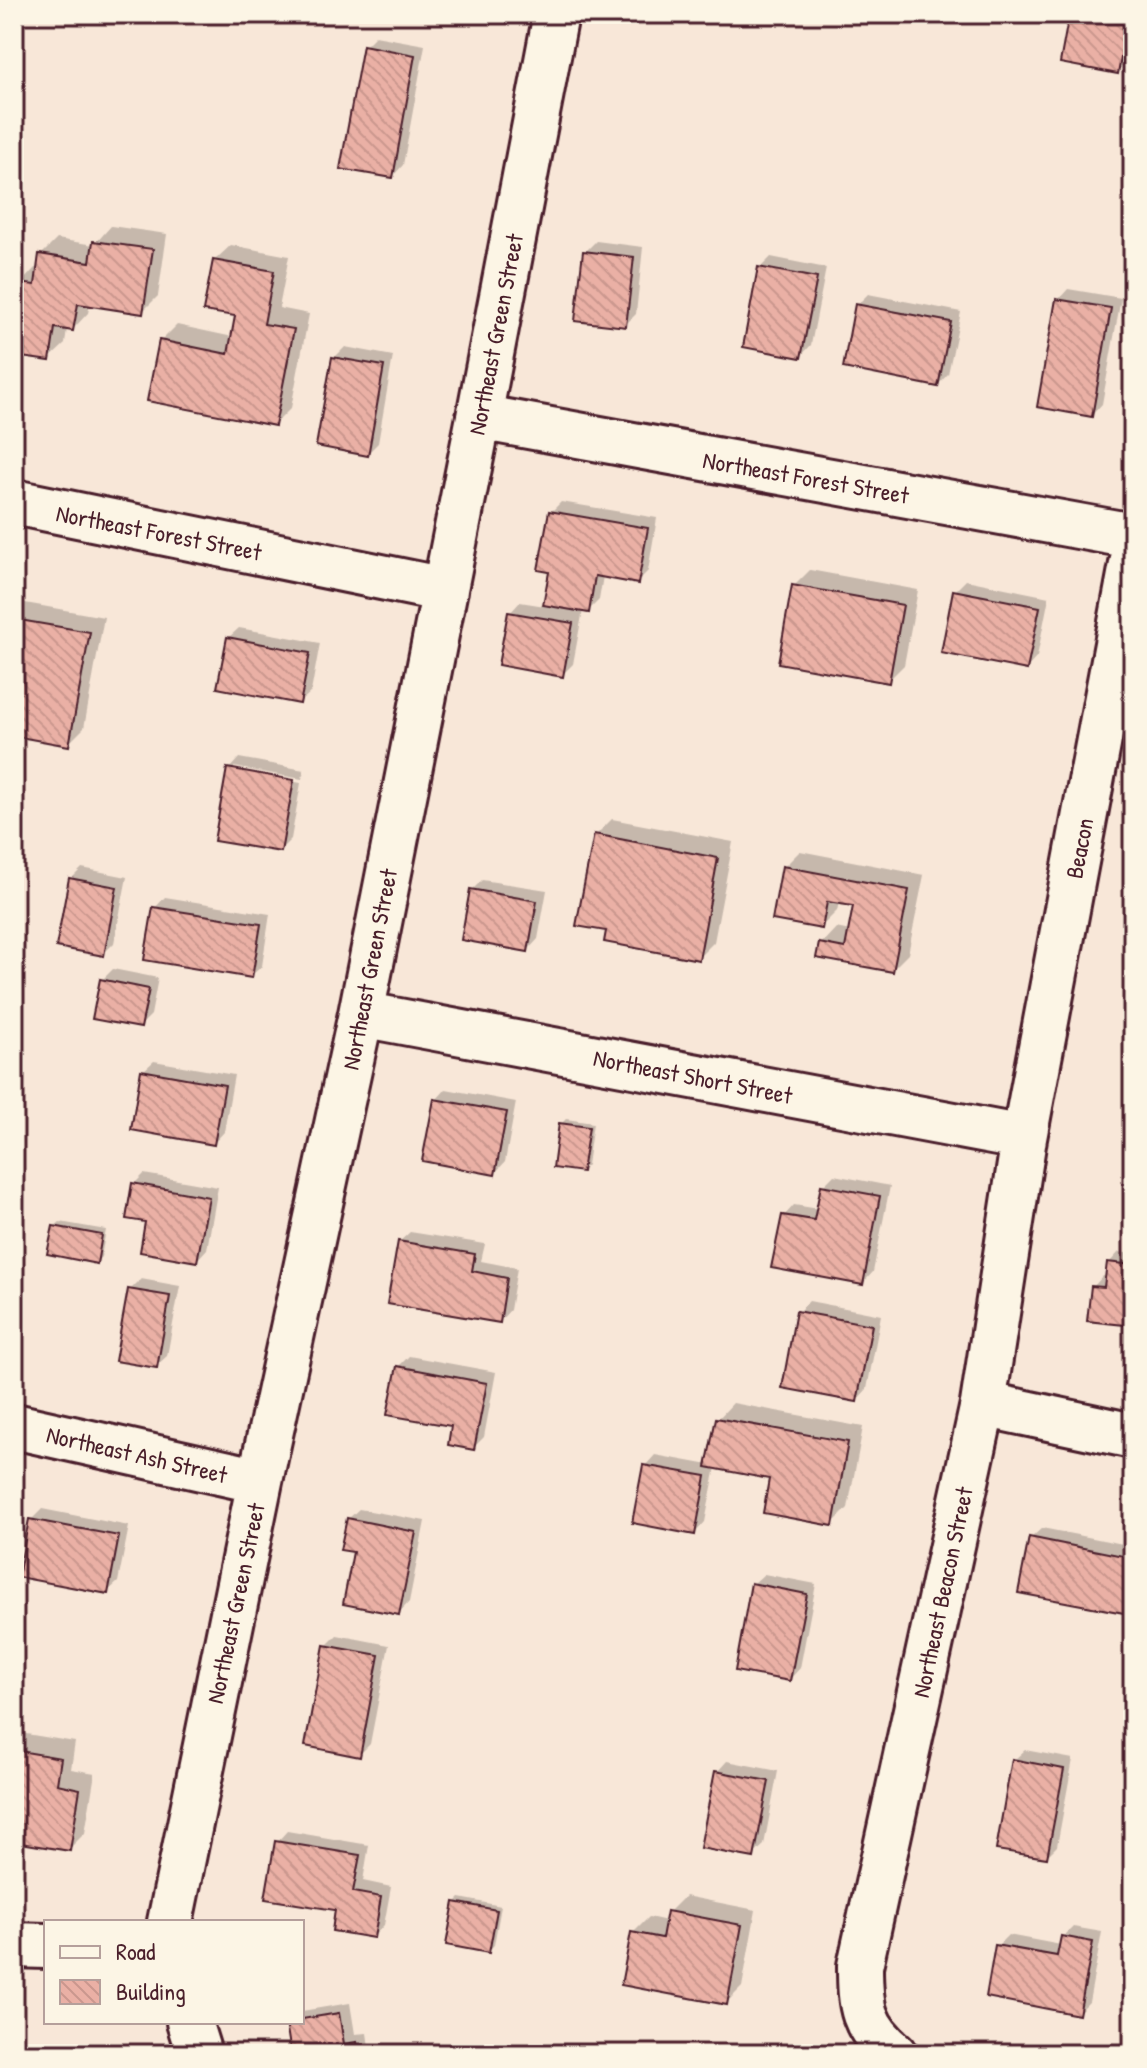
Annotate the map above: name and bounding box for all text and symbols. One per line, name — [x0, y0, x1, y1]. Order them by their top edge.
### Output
street label: Northeast Green Street — [460, 230, 530, 437]
street label: Northeast Forest Street — [701, 443, 912, 511]
street label: Northeast Forest Street — [54, 496, 265, 568]
street label: Beacon — [1057, 815, 1101, 881]
street label: Northeast Green Street — [334, 865, 404, 1072]
street label: Northeast Short Street — [591, 1041, 796, 1111]
street label: Northeast Ash Street — [44, 1418, 231, 1490]
street label: Northeast Beacon Street — [904, 1483, 980, 1700]
street label: Northeast Green Street — [198, 1499, 272, 1706]
legend — [44, 1920, 304, 2024]
text: Road — [116, 1935, 155, 1967]
text: Building — [116, 1975, 186, 2007]

